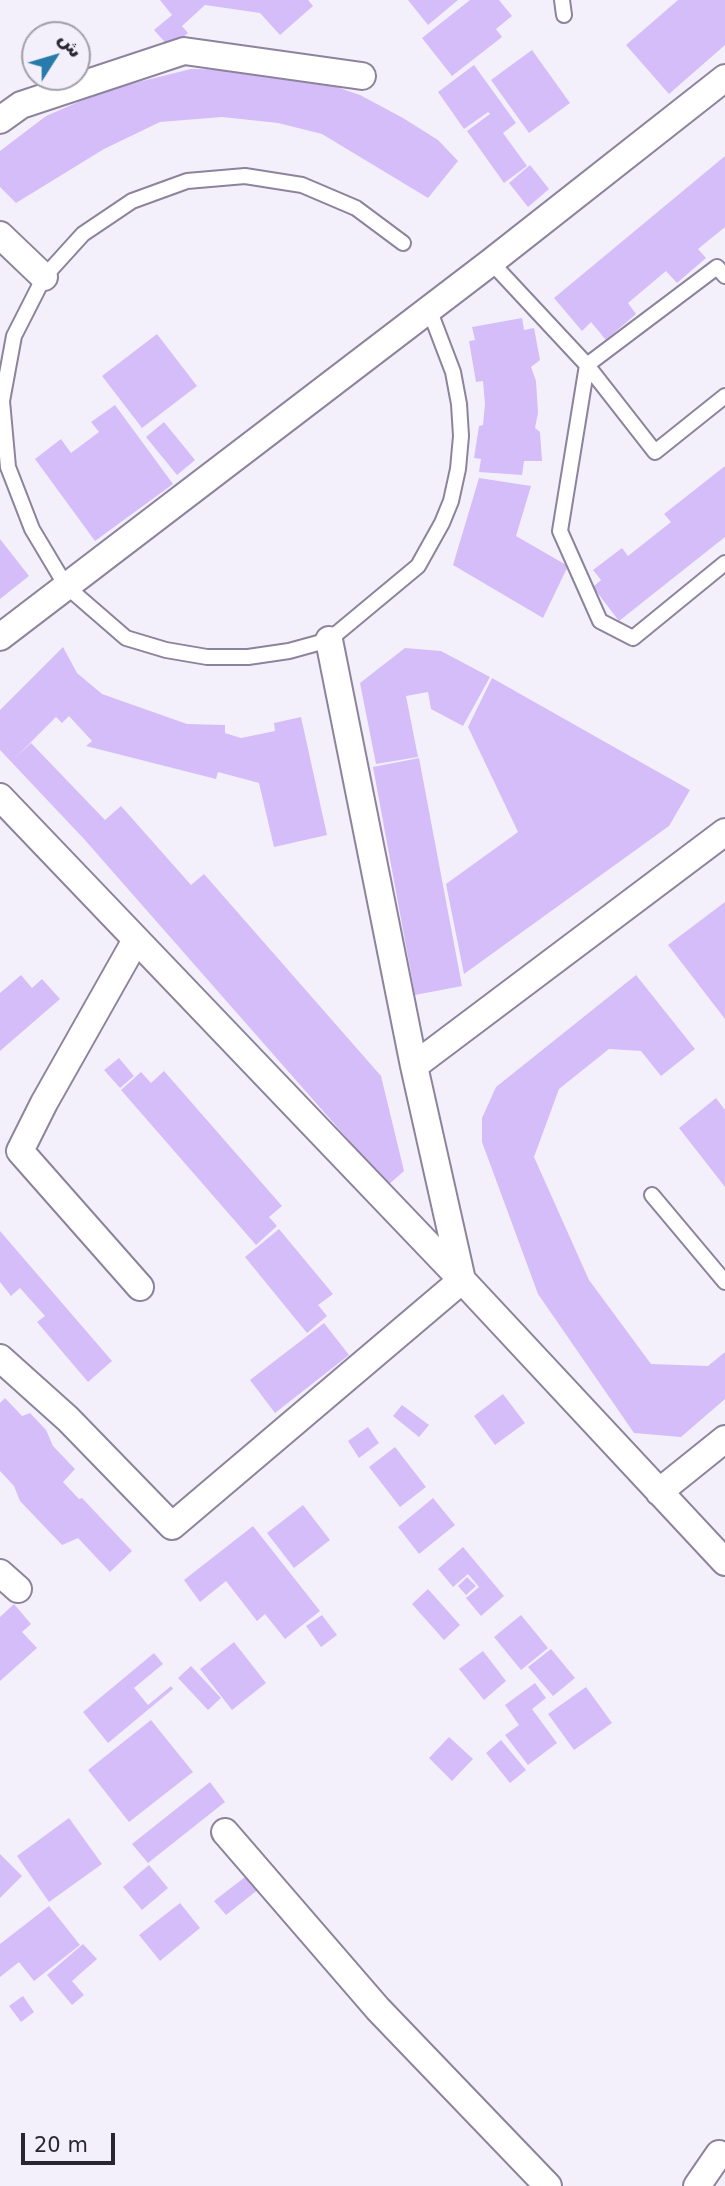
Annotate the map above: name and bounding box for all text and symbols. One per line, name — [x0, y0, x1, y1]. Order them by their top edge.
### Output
north arrow — [21, 21, 91, 91]
text: ش — [54, 27, 88, 62]
scale bar — [24, 2120, 119, 2164]
text: 20 m — [34, 2133, 88, 2157]

